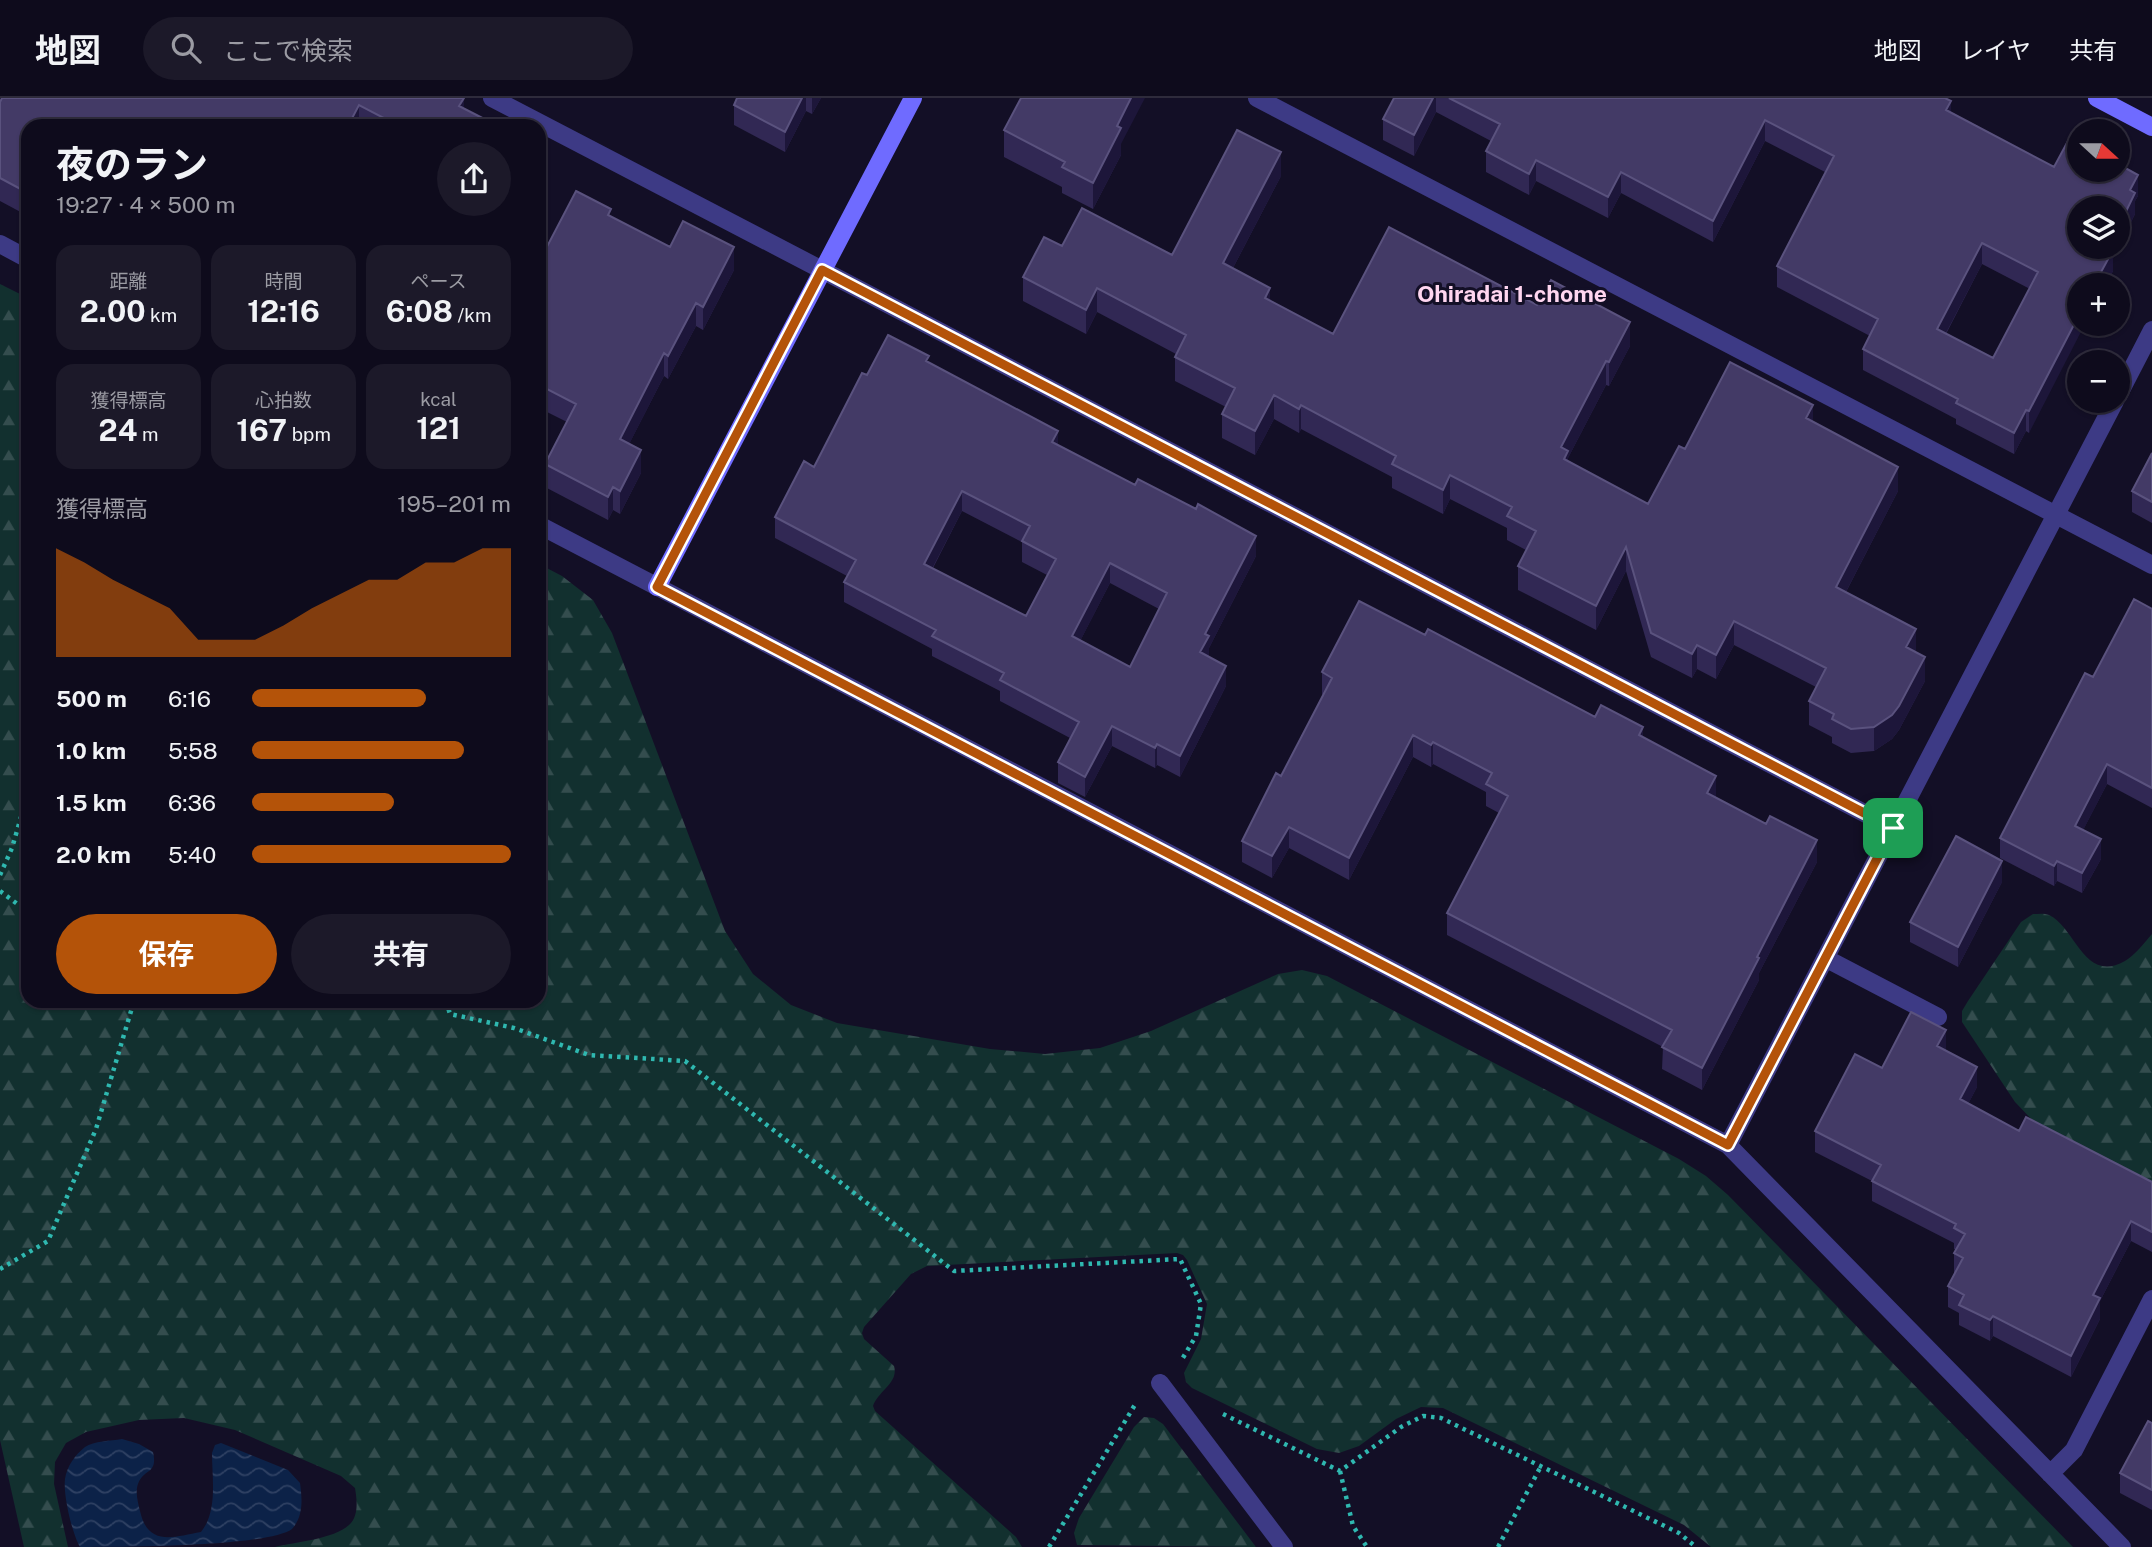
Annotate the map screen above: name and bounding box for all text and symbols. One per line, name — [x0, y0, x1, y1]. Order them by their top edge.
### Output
search box — [143, 17, 633, 80]
icon: search — [167, 29, 205, 67]
text: 地図 — [35, 31, 101, 69]
text: ここで検索 — [223, 35, 353, 66]
text: 地図 — [1874, 36, 1922, 64]
text: レイヤ — [1960, 36, 2031, 64]
text: 共有 — [2069, 36, 2117, 64]
north arrow — [2067, 119, 2130, 182]
map controls — [2067, 119, 2130, 413]
text: 夜のラン — [56, 142, 208, 187]
button: share — [437, 142, 511, 216]
text: 19:27 · 4 × 500 m — [56, 191, 235, 218]
button: layers — [2067, 196, 2130, 259]
text: 距離 — [109, 270, 148, 292]
text: 時間 — [264, 270, 303, 292]
text: ペース — [410, 270, 467, 292]
button: + — [2067, 273, 2130, 336]
district label: Ohiradai 1-chome — [1417, 280, 1607, 307]
text: 2.00 — [80, 293, 145, 329]
text: 12:16 — [247, 293, 320, 329]
text: 6:08 — [386, 293, 453, 329]
text: km — [145, 304, 177, 326]
text: /km — [453, 304, 491, 326]
button: − — [2067, 350, 2130, 413]
text: kcal — [420, 388, 457, 410]
text: 獲得標高 — [90, 389, 167, 411]
text: 心拍数 — [255, 389, 312, 411]
text: 121 — [416, 410, 461, 446]
text: 24 — [99, 412, 137, 448]
text: 167 — [236, 412, 287, 448]
text: m — [137, 423, 158, 445]
text: bpm — [287, 423, 331, 445]
text: 195–201 m — [397, 490, 511, 517]
text: 獲得標高 — [56, 495, 148, 522]
text: 500 m — [56, 685, 127, 712]
text: 6:16 — [168, 685, 211, 712]
text: 1.0 km — [56, 737, 126, 764]
text: 5:58 — [168, 737, 218, 764]
text: 1.5 km — [56, 789, 127, 816]
text: 6:36 — [168, 789, 216, 816]
pin — [1863, 798, 1923, 858]
icon: arrive — [1874, 809, 1912, 847]
text: 2.0 km — [56, 841, 131, 868]
text: 5:40 — [168, 841, 216, 868]
button: 保存 — [56, 914, 277, 994]
button: 共有 — [291, 914, 511, 994]

